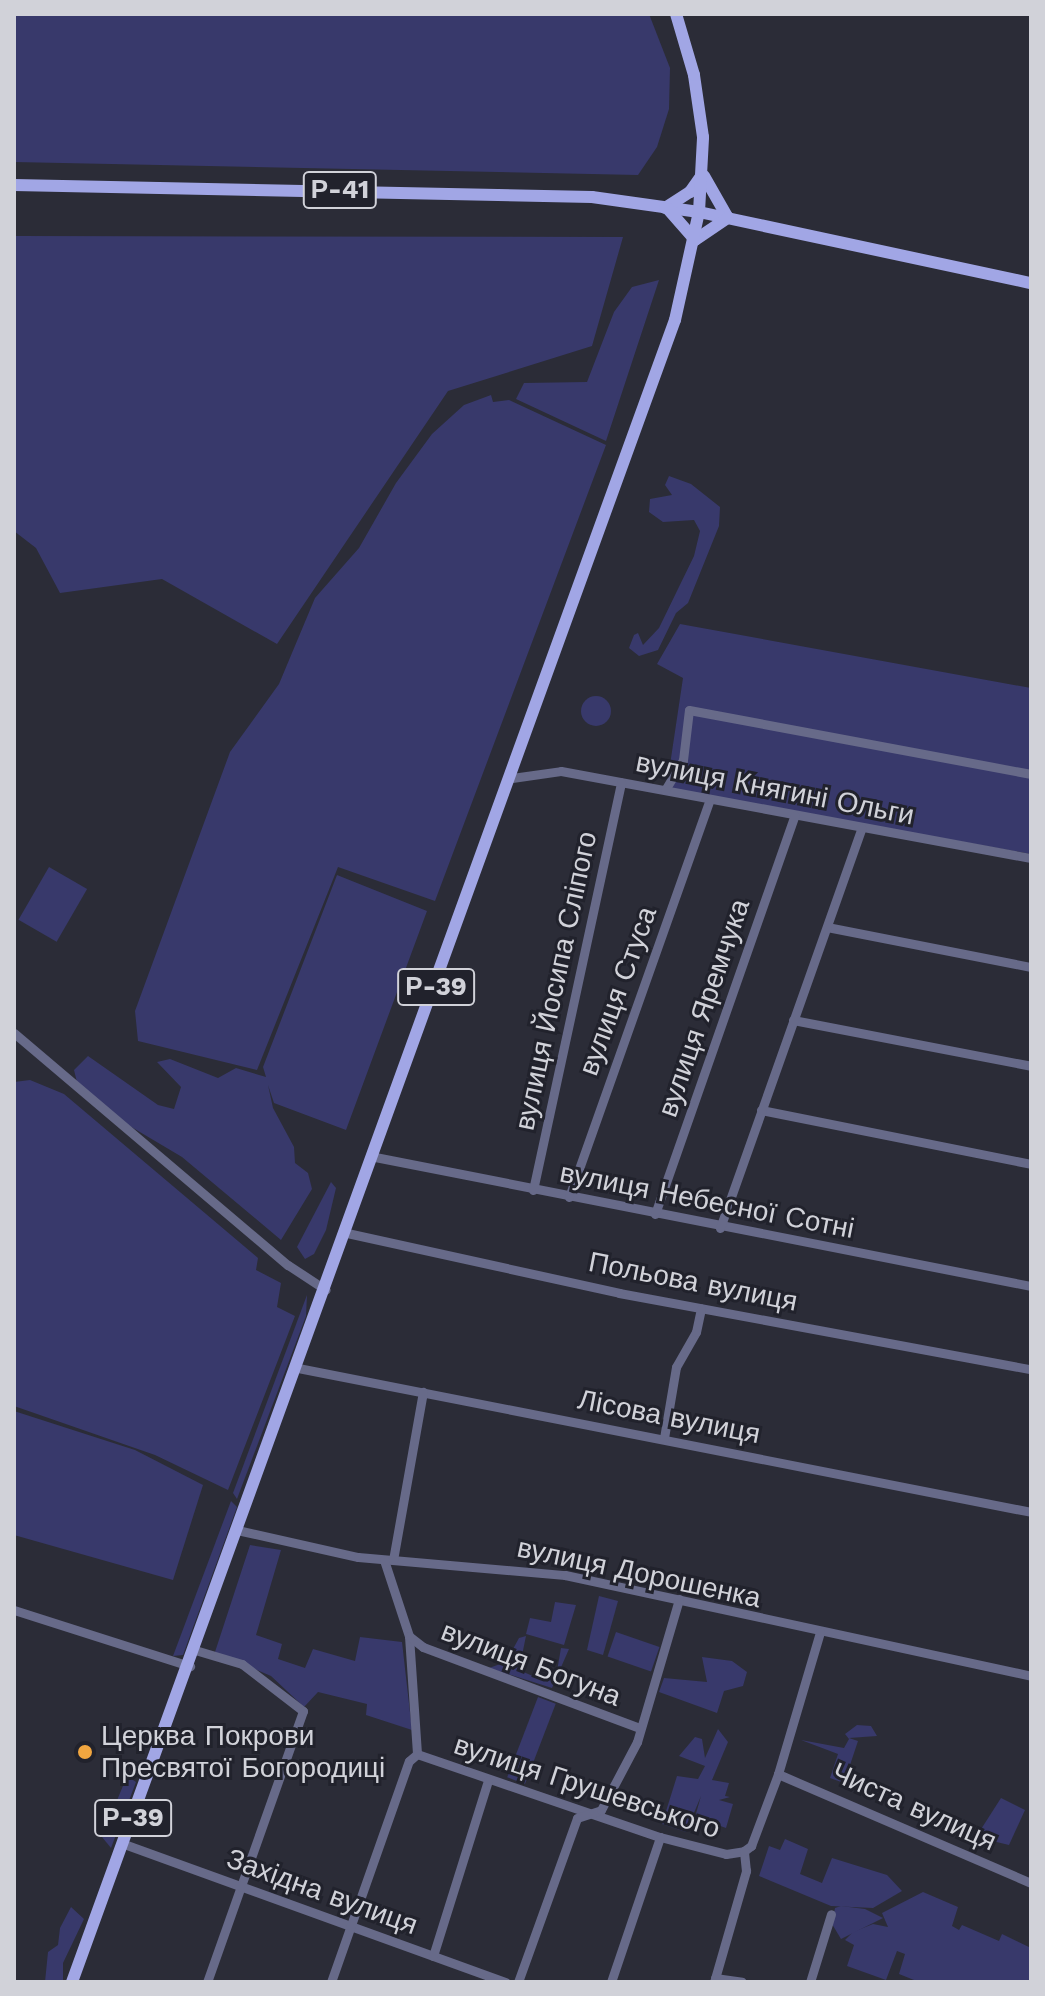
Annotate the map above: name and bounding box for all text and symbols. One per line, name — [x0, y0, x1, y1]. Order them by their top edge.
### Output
road number: Р-41 — [302, 168, 378, 212]
street label: вулиця Княгині Ольги — [633, 746, 917, 832]
street label: вулиця Йосипа Сліпого — [508, 828, 604, 1134]
street label: вулиця Яремчука — [651, 895, 757, 1121]
street label: вулиця Стуса — [572, 902, 664, 1080]
road number: Р-39 — [396, 965, 476, 1009]
street label: вулиця Небесної Сотні — [557, 1156, 857, 1246]
street label: Польова вулиця — [586, 1245, 800, 1319]
street label: Лісова вулиця — [575, 1383, 763, 1451]
street label: вулиця Дорошенка — [514, 1531, 764, 1615]
street label: вулиця Богуна — [436, 1614, 626, 1714]
place label: Церква Покрови Пресвятої Богородиці — [101, 1719, 385, 1785]
street label: вулиця Грушевського — [450, 1728, 724, 1846]
marker: Церква Покрови Пресвятої Богородиці — [76, 1743, 94, 1761]
street label: Чиста вулиця — [826, 1756, 1002, 1858]
road number: Р-39 — [93, 1796, 173, 1840]
street label: Західна вулиця — [222, 1842, 422, 1942]

